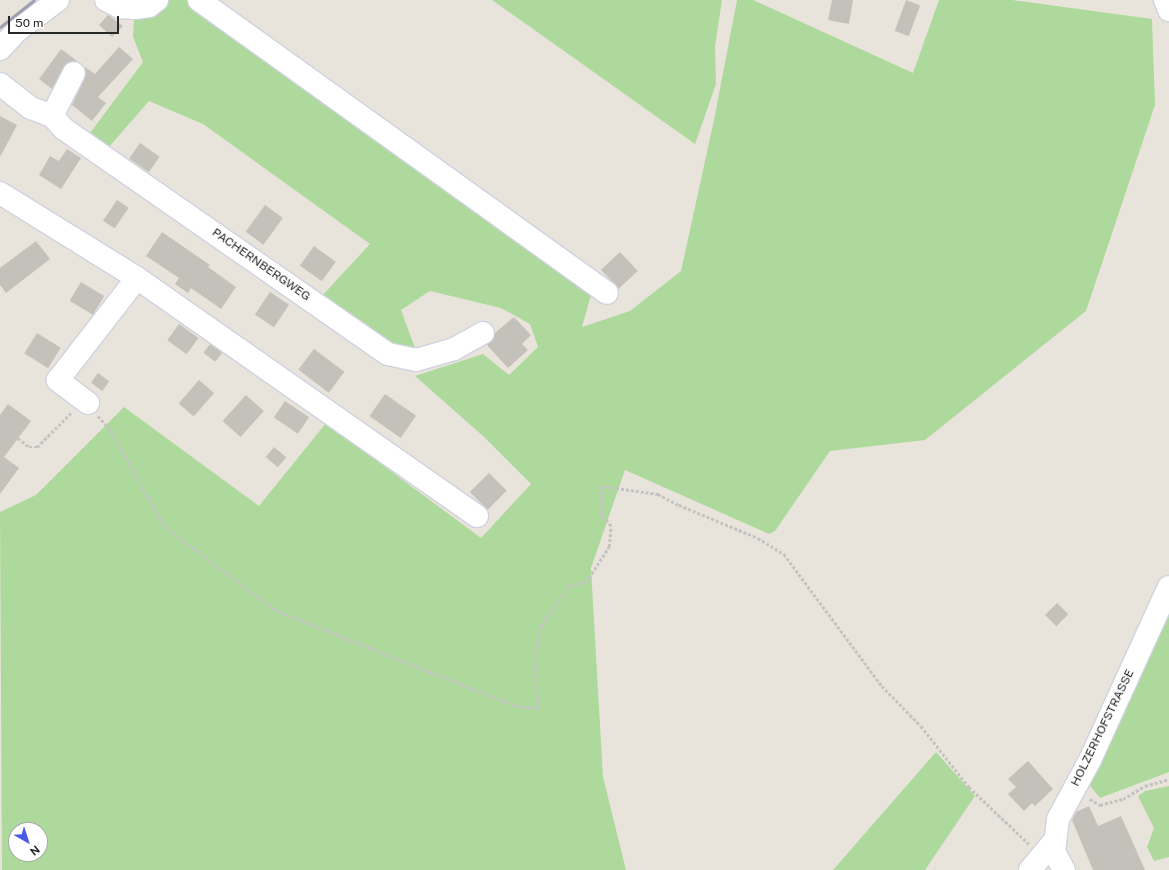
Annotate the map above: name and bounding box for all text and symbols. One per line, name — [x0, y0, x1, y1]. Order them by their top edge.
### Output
scale bar — [10, 8, 121, 34]
text: 50 m — [15, 16, 43, 30]
street label: PACHERNBERGWEG — [209, 226, 313, 304]
street label: HOLZERHOFSTRASSE — [1068, 667, 1138, 789]
north arrow — [8, 822, 48, 862]
text: N — [28, 843, 42, 858]

